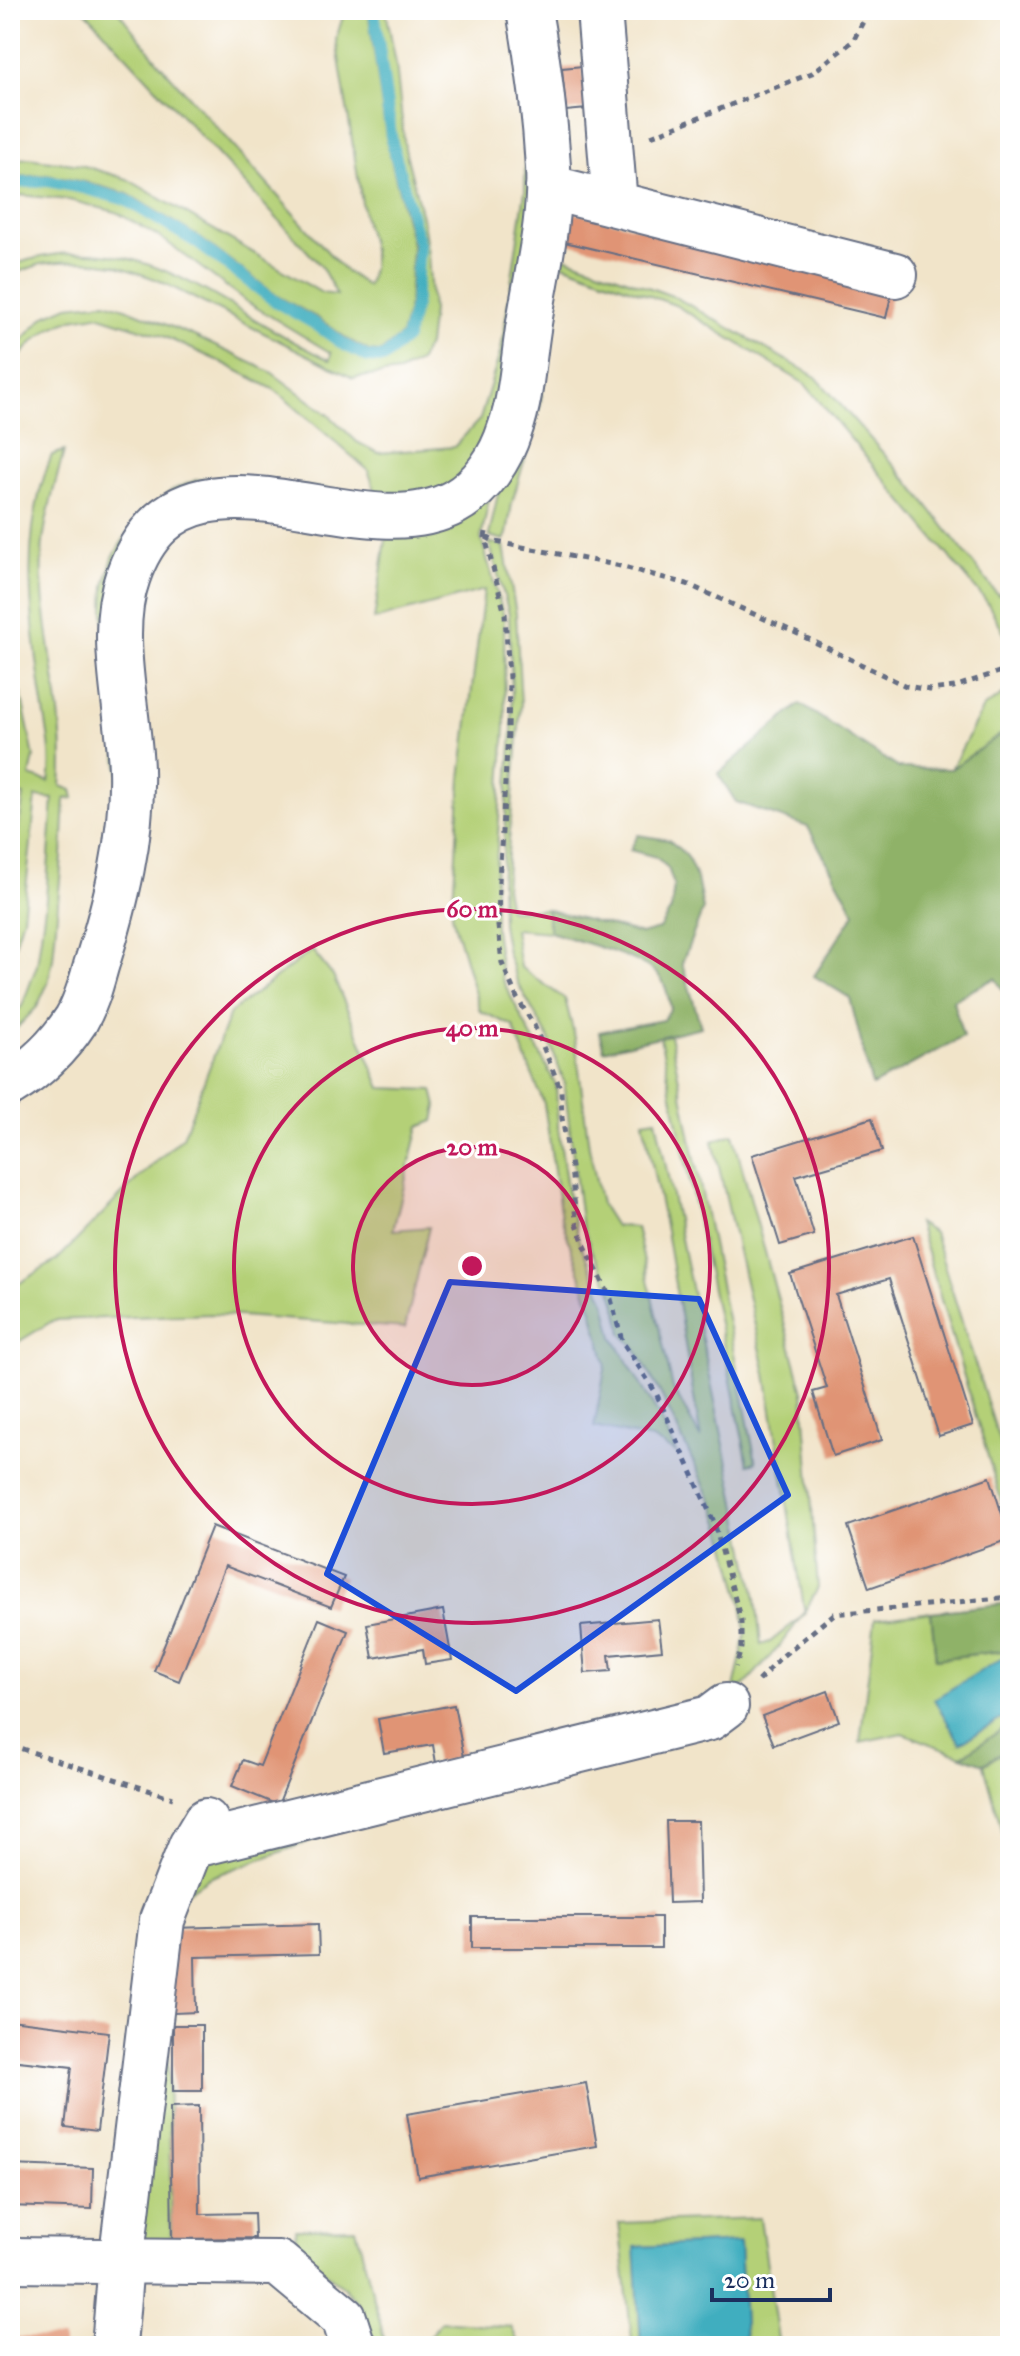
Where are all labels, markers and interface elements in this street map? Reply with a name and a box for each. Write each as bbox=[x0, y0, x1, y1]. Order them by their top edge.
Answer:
text: 60 m bbox=[446, 894, 499, 924]
text: 40 m bbox=[446, 1013, 499, 1043]
text: 20 m bbox=[446, 1132, 498, 1162]
centre of rings bbox=[458, 1252, 486, 1280]
scale bar bbox=[712, 2252, 830, 2302]
text: 20 m bbox=[724, 2265, 775, 2295]

